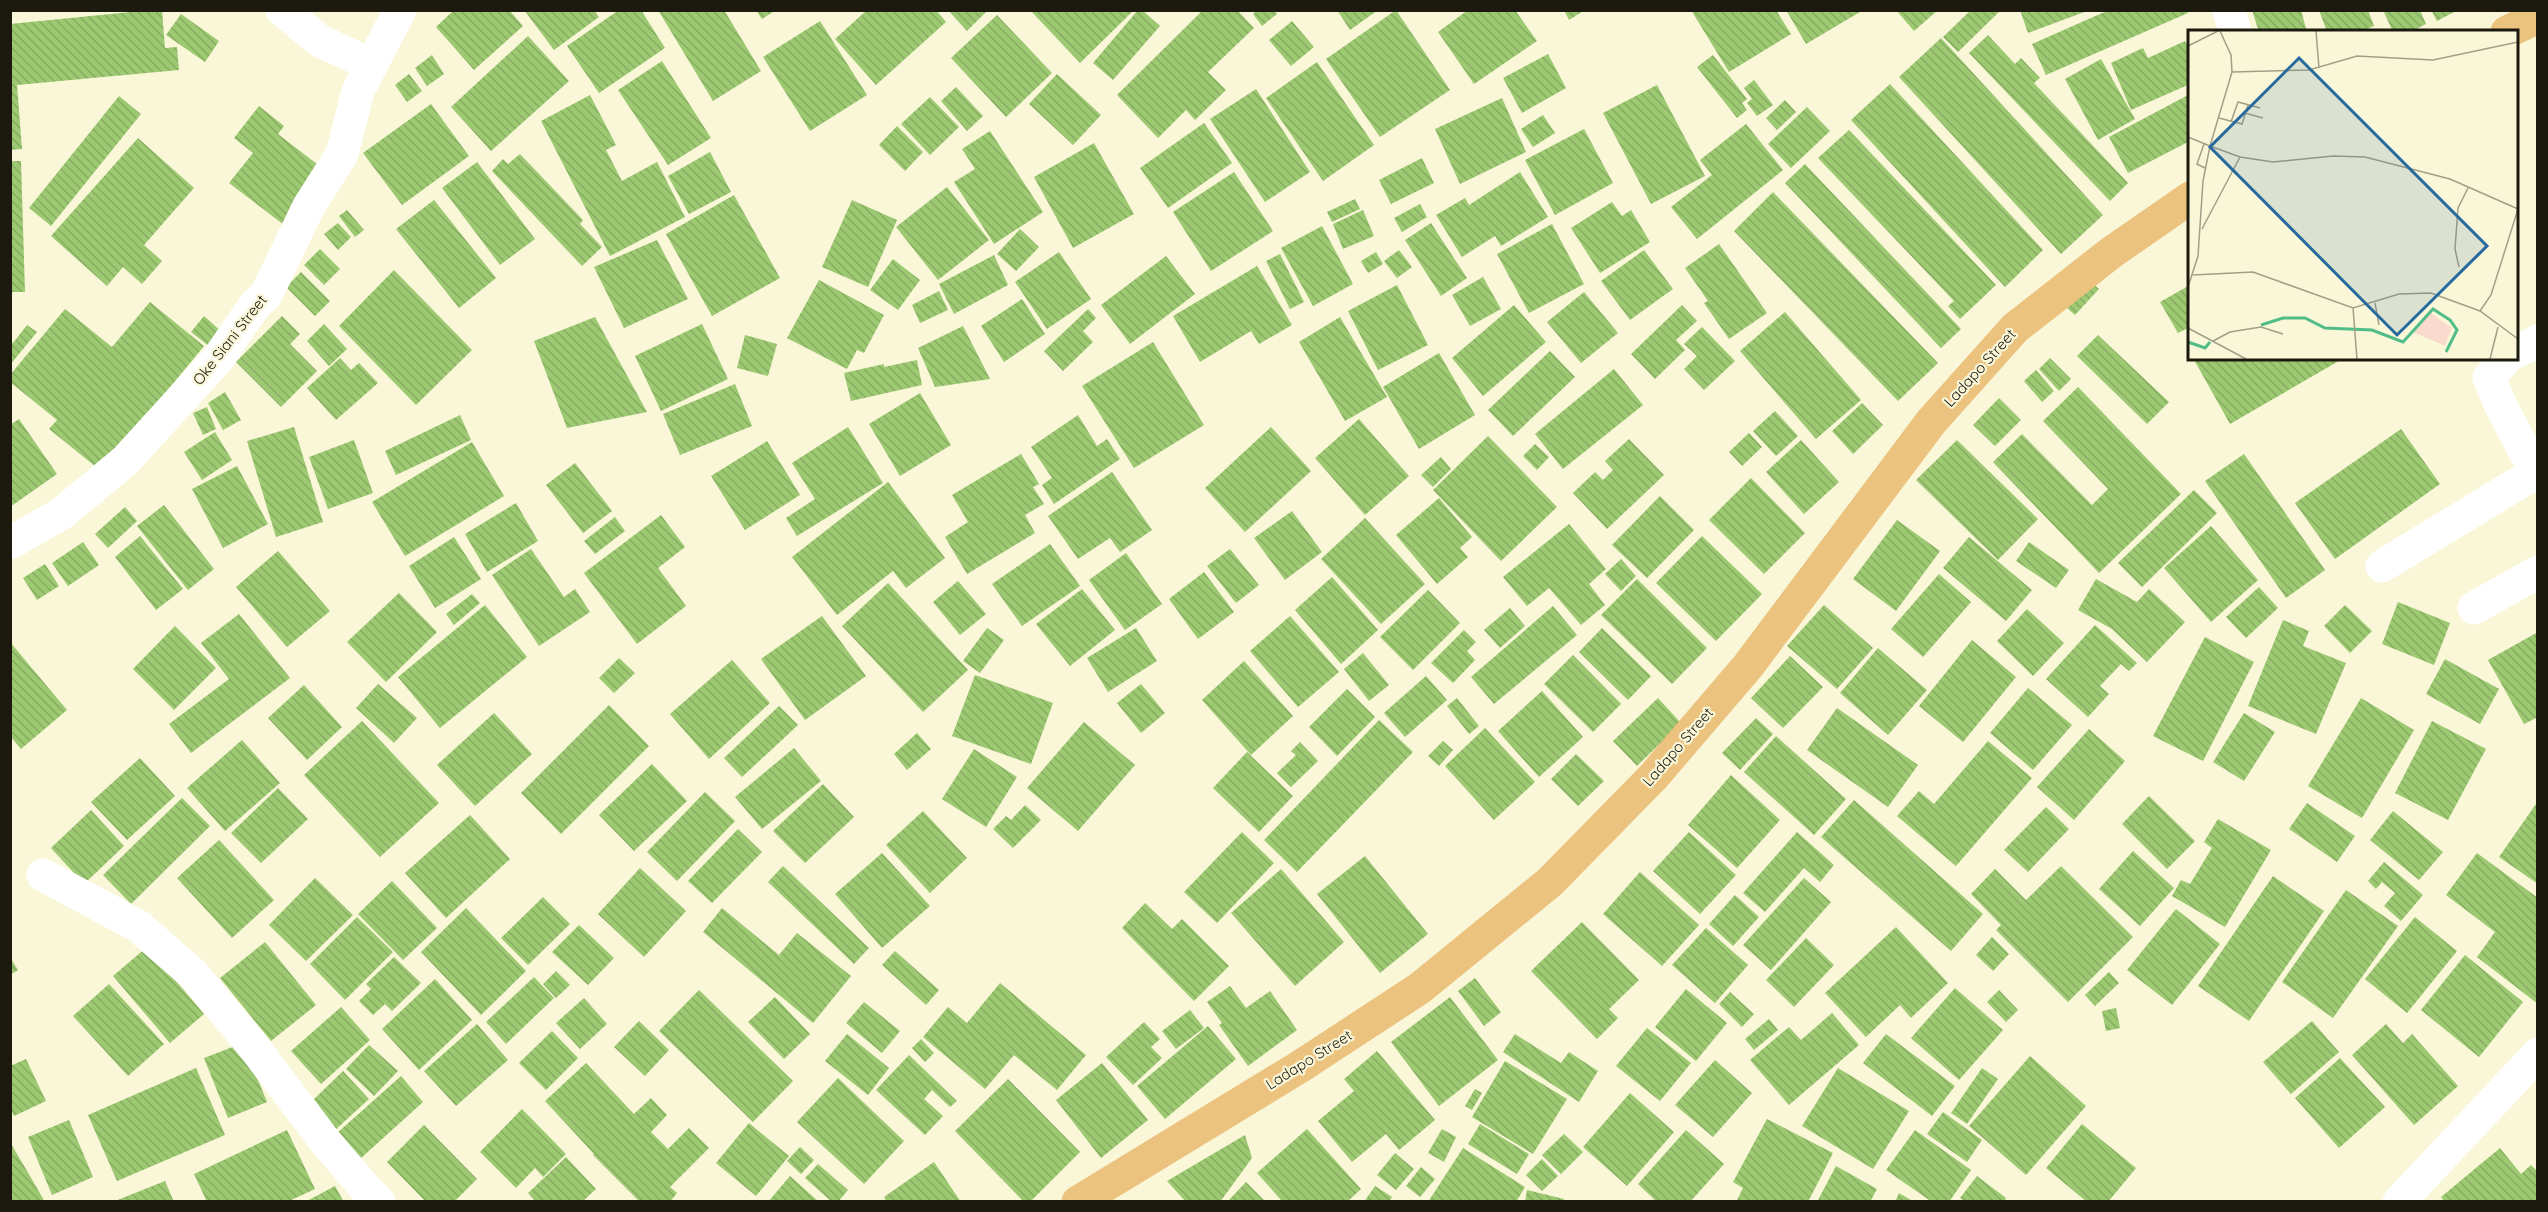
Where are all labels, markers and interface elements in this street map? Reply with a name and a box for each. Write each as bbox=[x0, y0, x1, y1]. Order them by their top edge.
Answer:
inset map bbox=[2188, 30, 2518, 360]
street label: Oke Siani Street bbox=[188, 291, 271, 389]
street label: Ladapo Street bbox=[1940, 325, 2020, 411]
street label: Ladapo Street bbox=[1638, 703, 1717, 790]
street label: Ladapo Street bbox=[1262, 1025, 1356, 1094]

